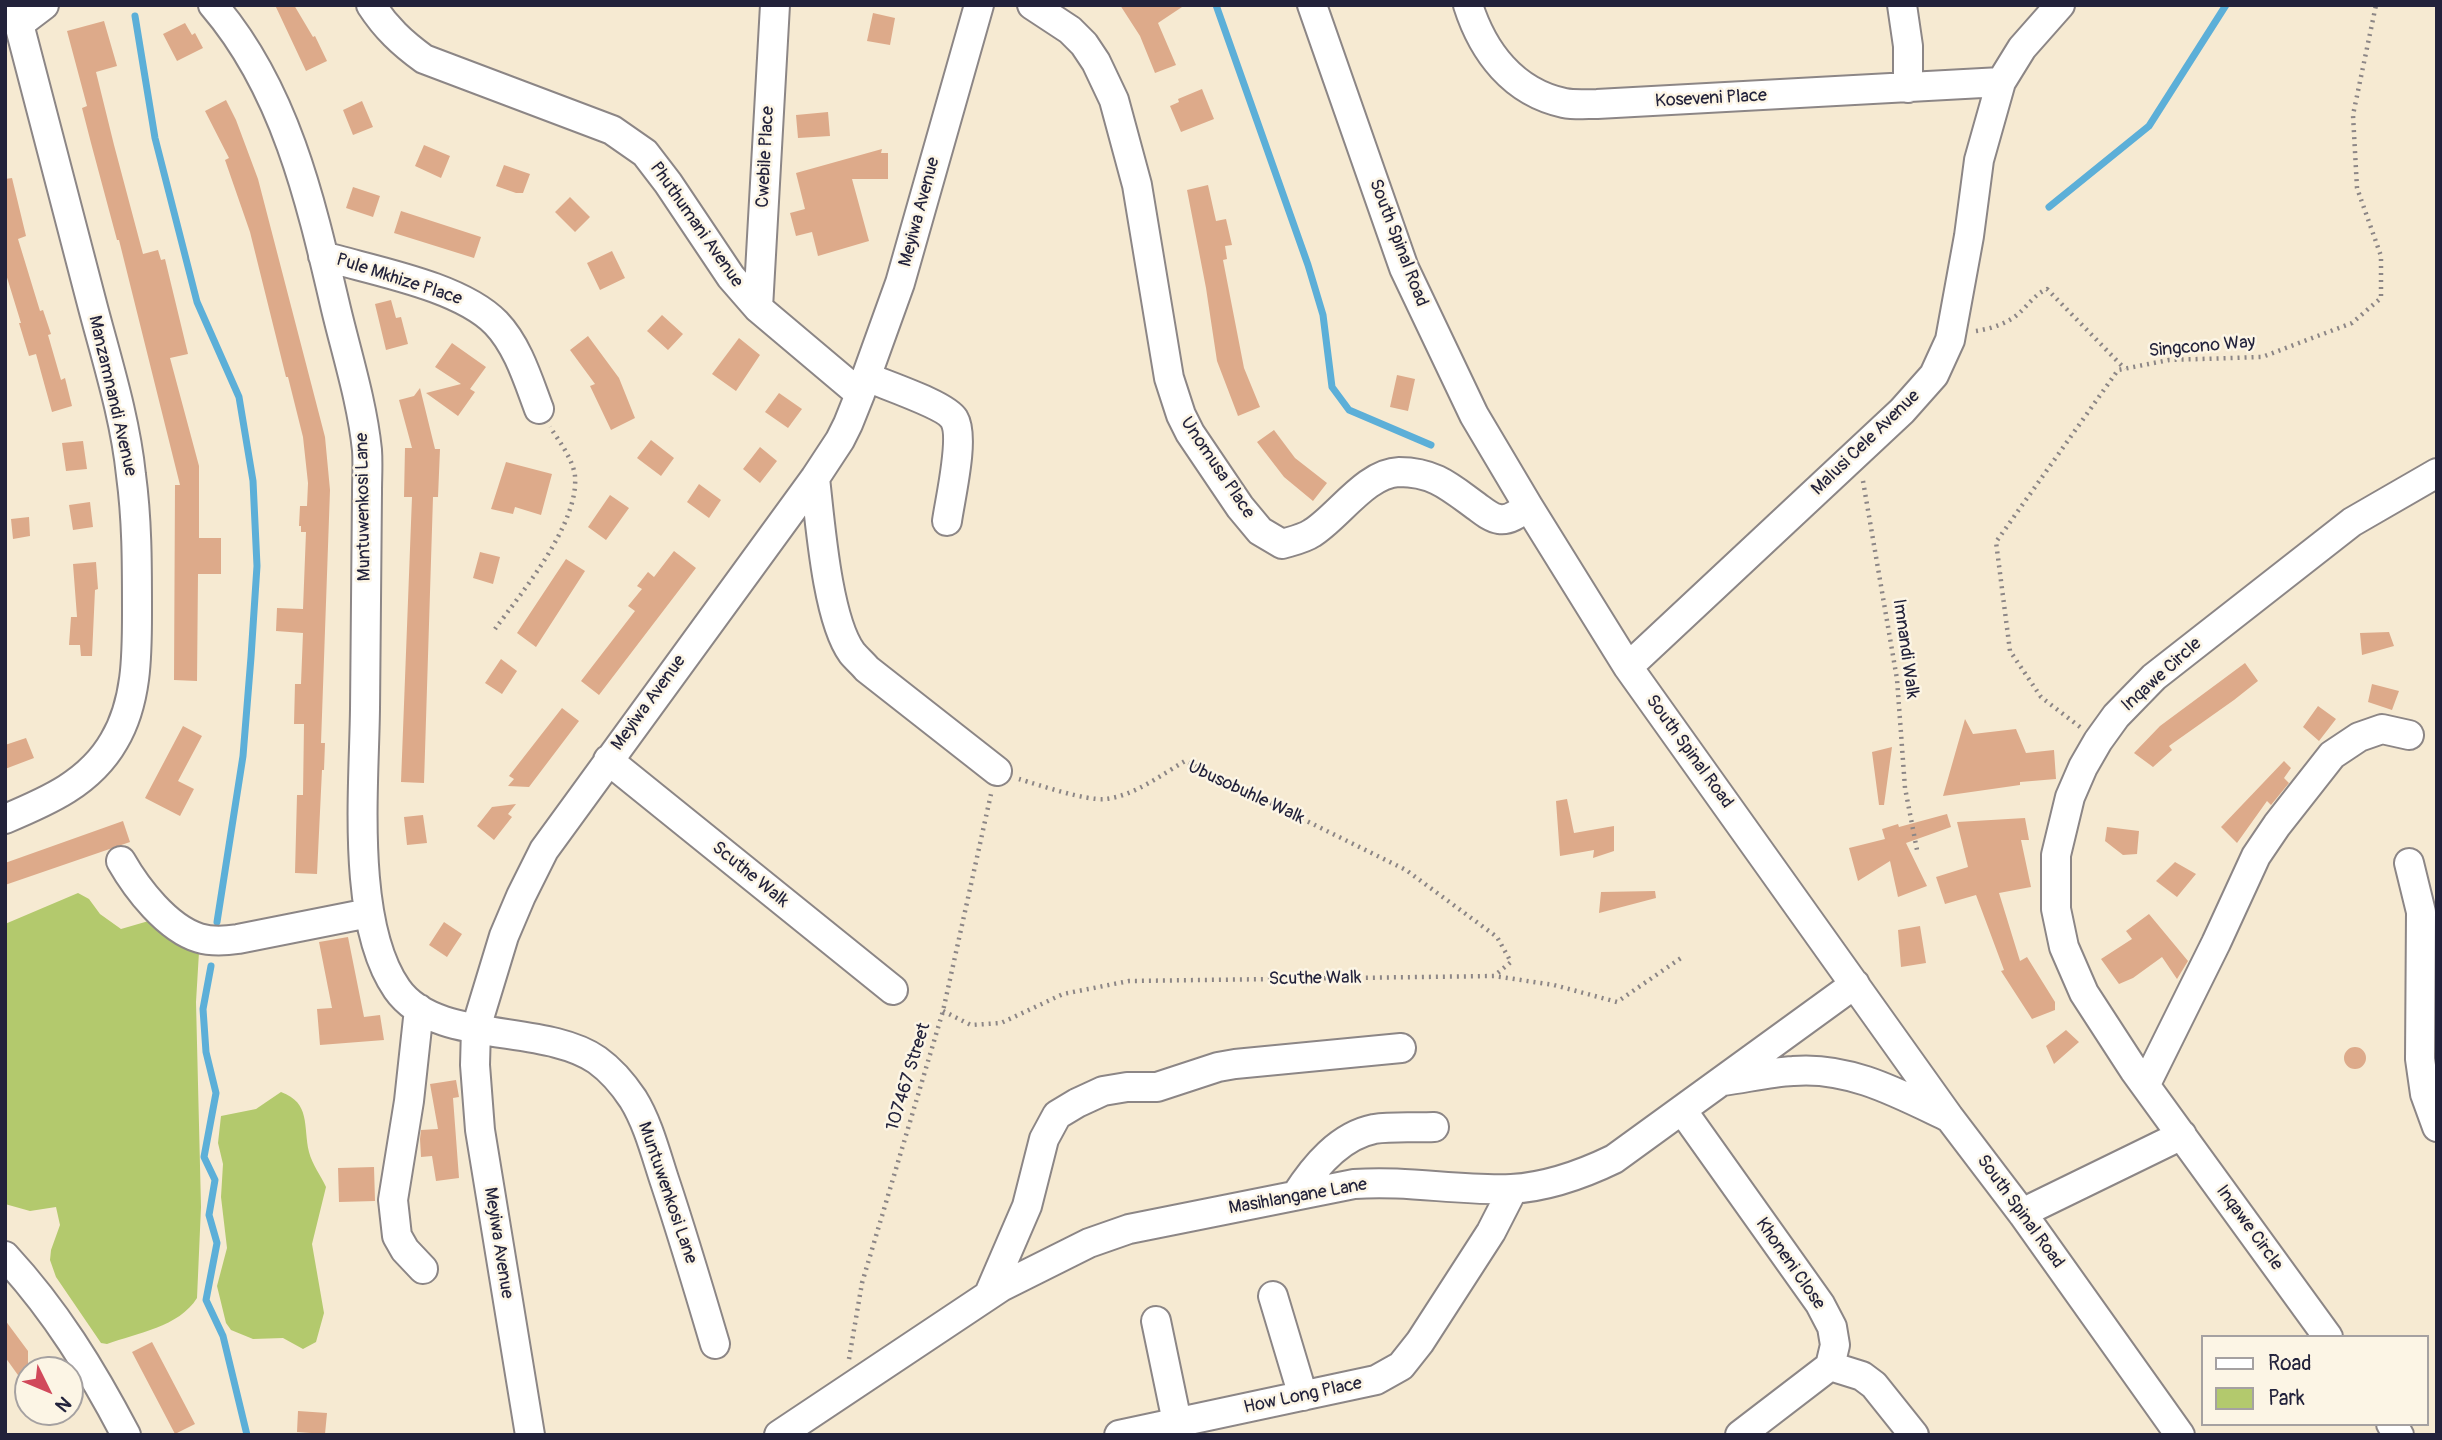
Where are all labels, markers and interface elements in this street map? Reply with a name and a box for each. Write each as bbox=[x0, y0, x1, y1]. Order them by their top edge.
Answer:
street label: Koseveni Place bbox=[1655, 85, 1767, 113]
street label: Cwebile Place bbox=[753, 106, 779, 208]
street label: Meyiwa Avenue bbox=[895, 155, 945, 269]
street label: Phuthumani Avenue bbox=[645, 158, 747, 292]
street label: South Spinal Road bbox=[1364, 176, 1432, 310]
street label: Pule Mkhize Place bbox=[333, 249, 465, 311]
street label: Manzamnandi Avenue bbox=[83, 314, 141, 478]
street label: Singcono Way bbox=[2148, 332, 2256, 362]
street label: Malusi Cele Avenue bbox=[1807, 386, 1925, 500]
street label: Unomusa Place bbox=[1175, 413, 1259, 523]
street label: Muntuwenkosi Lane bbox=[352, 433, 376, 581]
street label: Imnandi Walk bbox=[1887, 598, 1923, 700]
street label: Inqawe Circle bbox=[2118, 634, 2206, 716]
street label: Meyiwa Avenue bbox=[607, 651, 691, 755]
street label: South Spinal Road bbox=[1641, 691, 1737, 813]
street label: Ubusobuhle Walk bbox=[1184, 756, 1308, 830]
street label: Scuthe Walk bbox=[707, 837, 793, 913]
street label: Scuthe Walk bbox=[1268, 967, 1362, 991]
street label: 107467 Street bbox=[882, 1020, 936, 1134]
street label: Muntuwenkosi Lane bbox=[633, 1119, 701, 1267]
street label: South Spinal Road bbox=[1972, 1151, 2068, 1273]
street label: Masihlangane Lane bbox=[1227, 1174, 1369, 1220]
street label: Inqawe Circle bbox=[2211, 1181, 2287, 1275]
street label: Meyiwa Avenue bbox=[479, 1186, 517, 1300]
street label: Khoneni Close bbox=[1751, 1214, 1829, 1314]
legend bbox=[2200, 1335, 2428, 1426]
text: Road bbox=[2268, 1350, 2312, 1377]
north arrow bbox=[14, 1356, 84, 1426]
street label: How Long Place bbox=[1242, 1373, 1364, 1419]
text: Park bbox=[2268, 1385, 2305, 1412]
text: N bbox=[50, 1391, 76, 1417]

